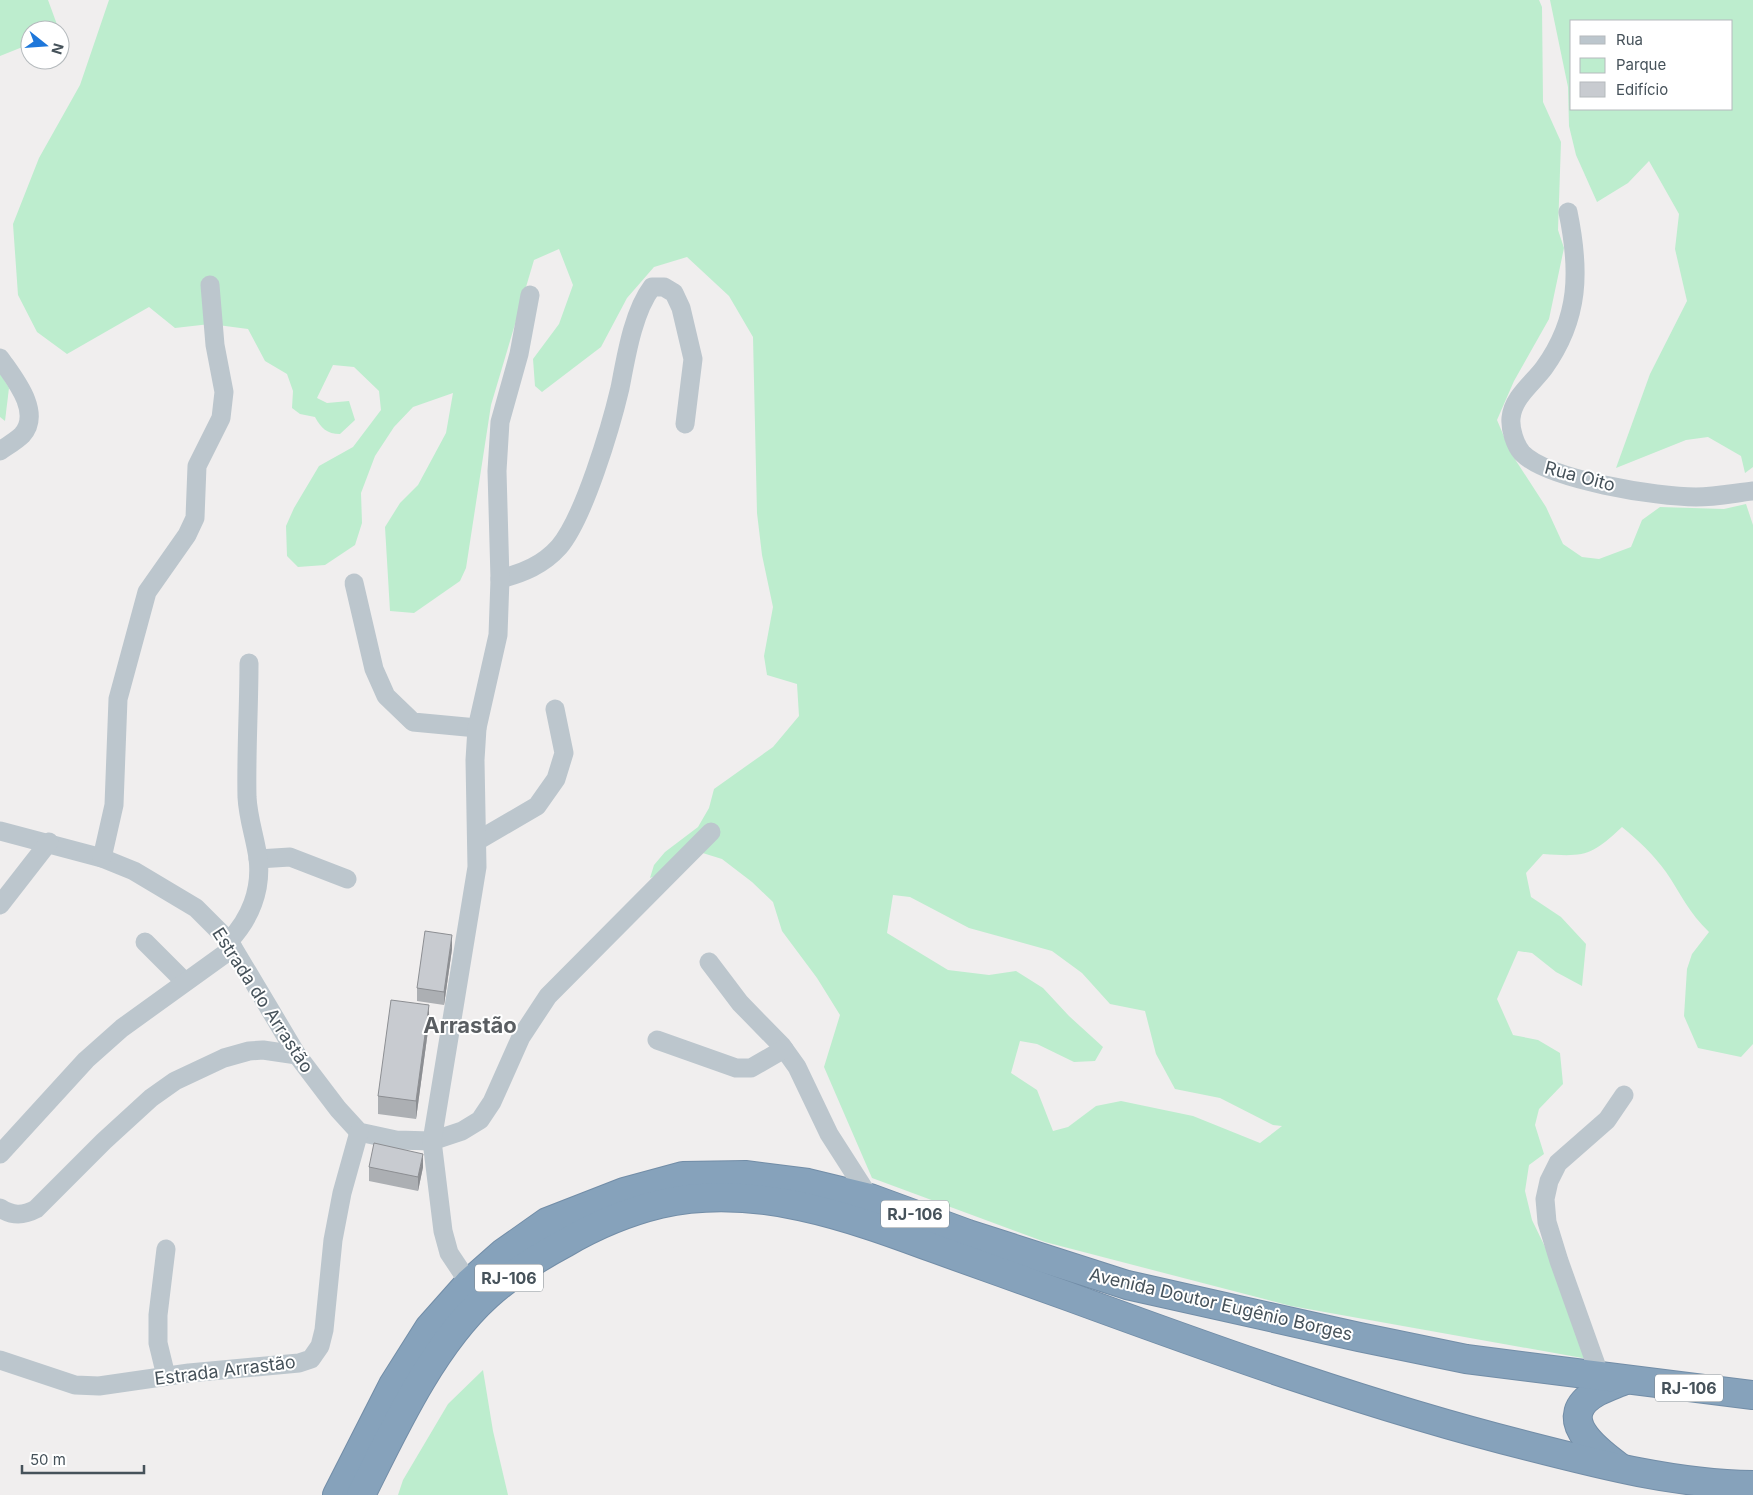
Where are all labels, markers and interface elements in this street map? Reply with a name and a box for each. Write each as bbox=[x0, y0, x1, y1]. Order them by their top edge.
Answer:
north arrow bbox=[20, 20, 70, 70]
legend bbox=[1570, 20, 1733, 110]
text: Rua bbox=[1616, 30, 1643, 49]
text: N bbox=[48, 41, 68, 57]
text: Parque bbox=[1616, 55, 1666, 74]
text: Edifício bbox=[1616, 80, 1668, 99]
street label: Rua Oito bbox=[1542, 457, 1618, 495]
street label: Estrada do Arrastão bbox=[208, 923, 318, 1077]
district label: Arrastão bbox=[423, 1012, 517, 1038]
road number: RJ-106 bbox=[881, 1200, 949, 1228]
street label: Avenida Doutor Eugênio Borges bbox=[1087, 1263, 1355, 1345]
road number: RJ-106 bbox=[475, 1264, 543, 1292]
street label: Estrada Arrastão bbox=[153, 1351, 297, 1389]
road number: RJ-106 bbox=[1655, 1375, 1723, 1402]
scale bar bbox=[22, 1442, 145, 1474]
text: 50 m bbox=[30, 1450, 66, 1469]

